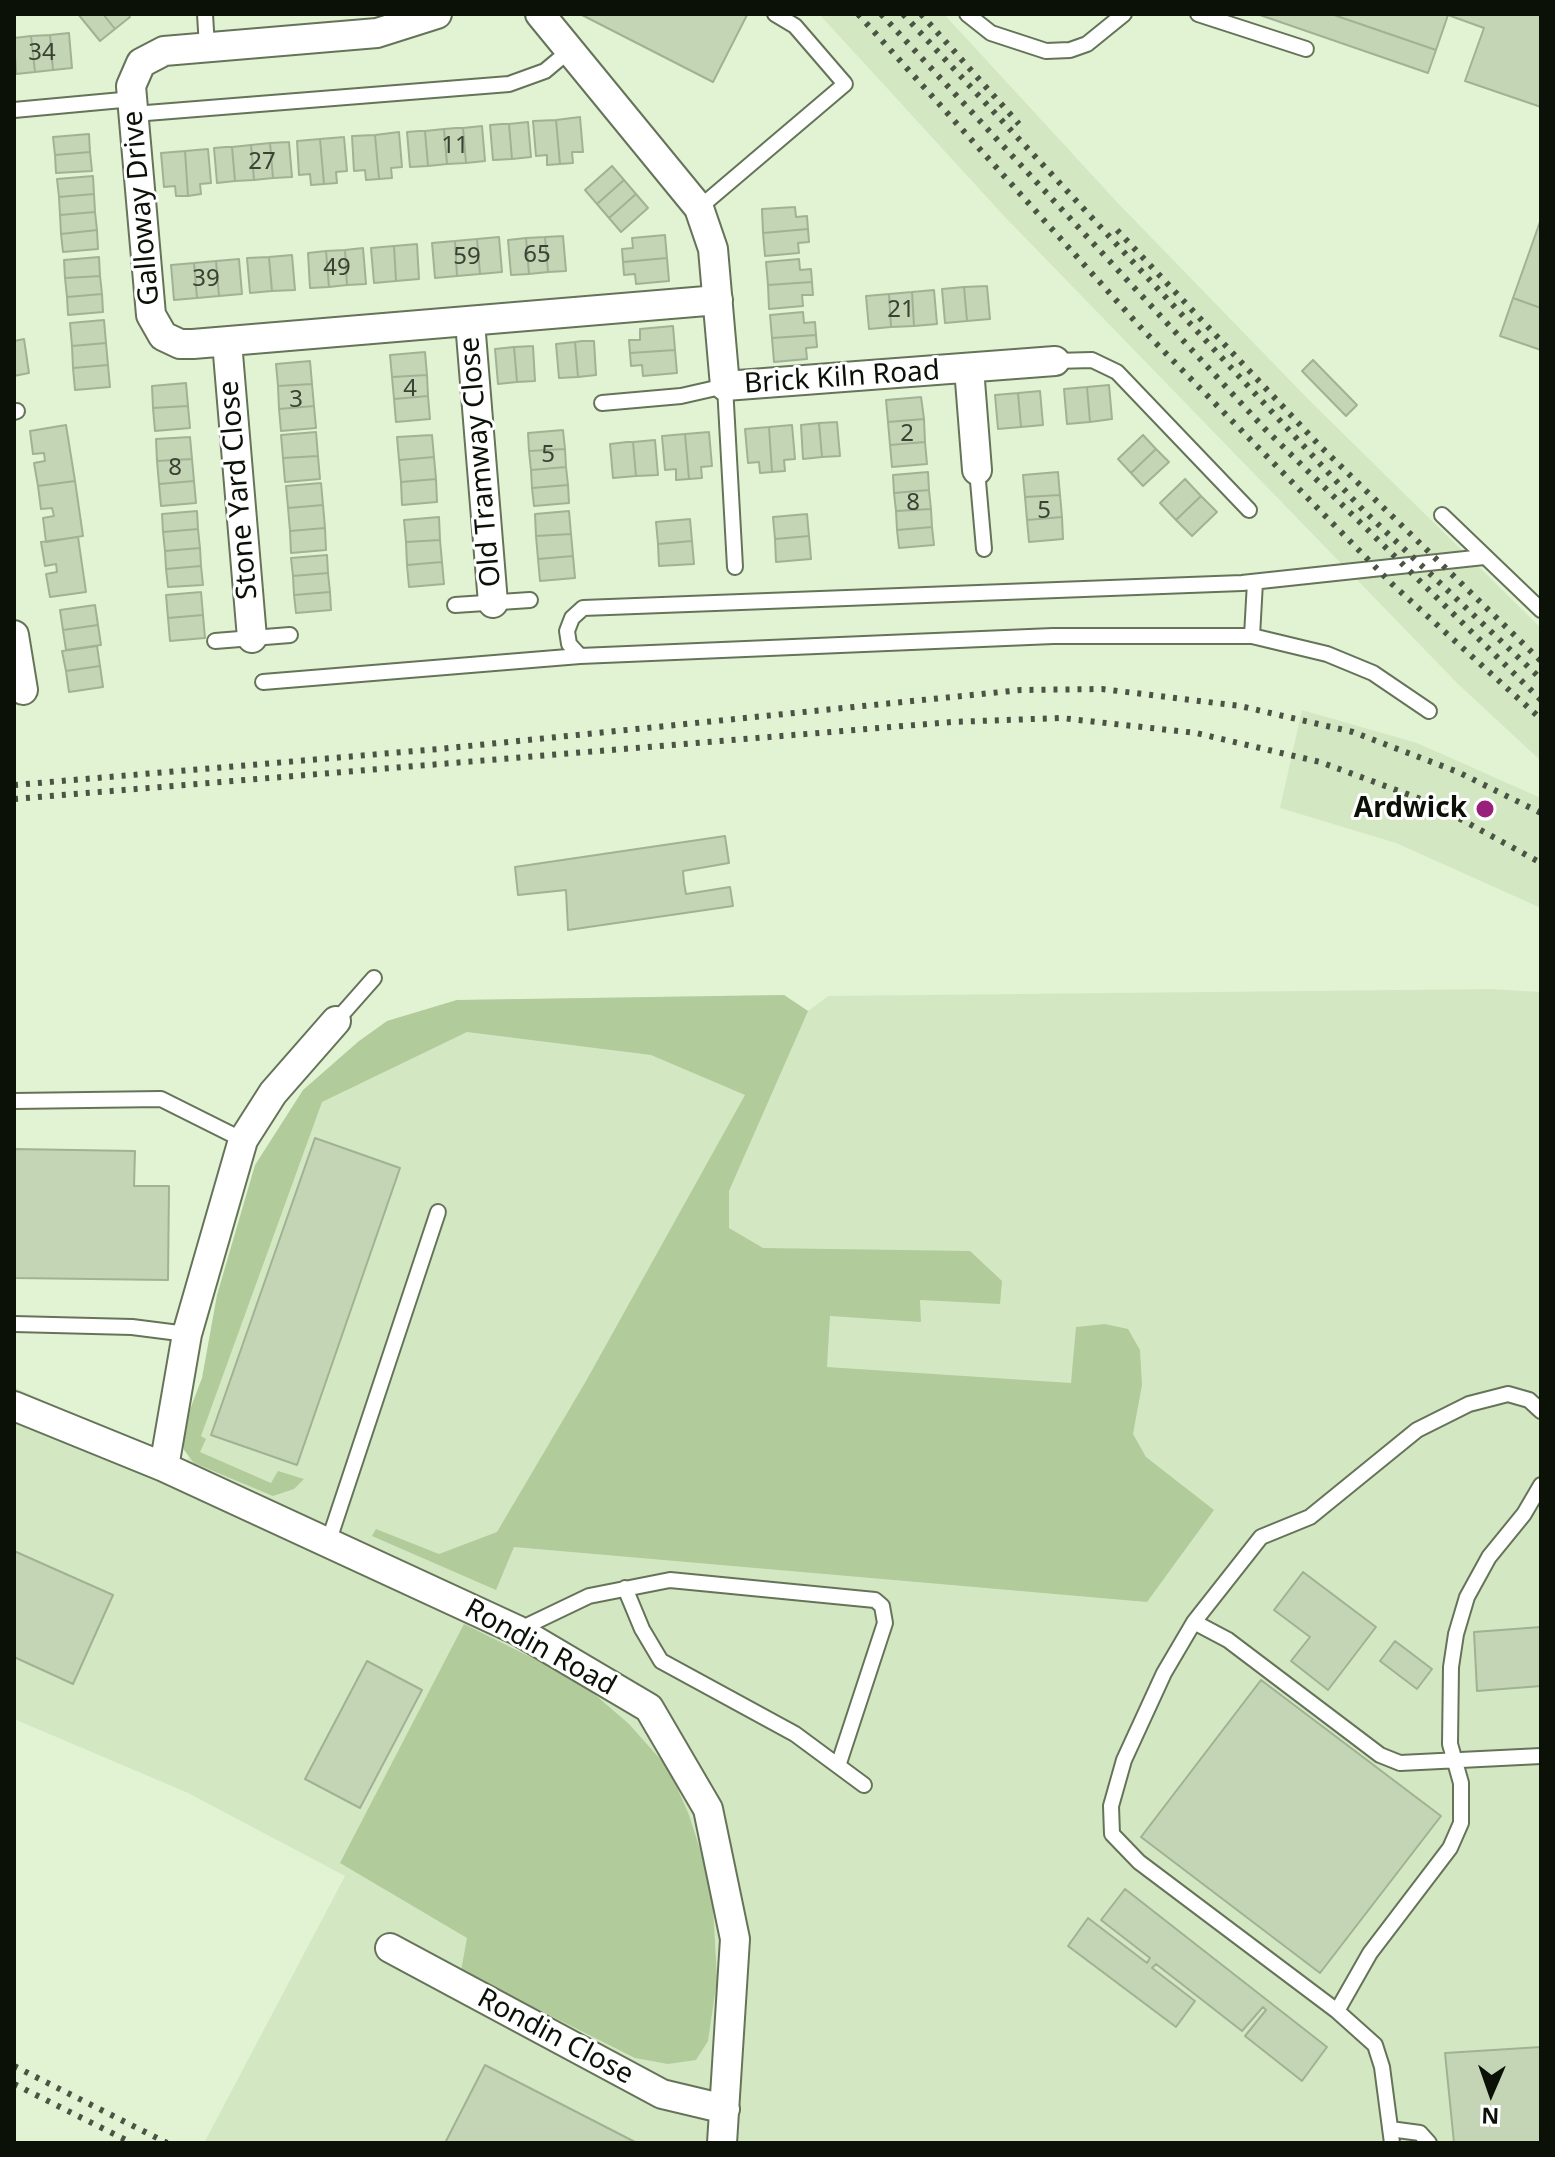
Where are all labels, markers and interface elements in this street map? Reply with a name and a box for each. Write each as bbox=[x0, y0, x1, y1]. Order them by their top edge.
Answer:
house number: 34 bbox=[28, 39, 56, 67]
street label: Galloway Drive bbox=[117, 109, 167, 307]
house number: 11 bbox=[441, 132, 469, 160]
house number: 27 bbox=[248, 148, 276, 176]
house number: 65 bbox=[523, 241, 551, 269]
house number: 59 bbox=[453, 243, 481, 271]
house number: 49 bbox=[323, 254, 351, 282]
house number: 39 bbox=[192, 265, 220, 293]
house number: 21 bbox=[887, 296, 915, 324]
street label: Old Tramway Close bbox=[453, 336, 509, 588]
street label: Brick Kiln Road bbox=[743, 354, 941, 402]
house number: 4 bbox=[403, 375, 417, 403]
street label: Stone Yard Close bbox=[213, 379, 265, 601]
house number: 3 bbox=[289, 386, 303, 414]
house number: 2 bbox=[900, 420, 914, 448]
house number: 5 bbox=[541, 441, 555, 469]
house number: 8 bbox=[168, 454, 182, 482]
house number: 8 bbox=[906, 489, 920, 517]
house number: 5 bbox=[1037, 497, 1051, 525]
place label: Ardwick bbox=[1354, 792, 1467, 826]
marker: Ardwick bbox=[1474, 798, 1496, 820]
street label: Rondin Road bbox=[458, 1593, 622, 1703]
street label: Rondin Close bbox=[471, 1982, 639, 2092]
north arrow bbox=[1451, 2053, 1531, 2133]
text: N bbox=[1481, 2102, 1500, 2132]

